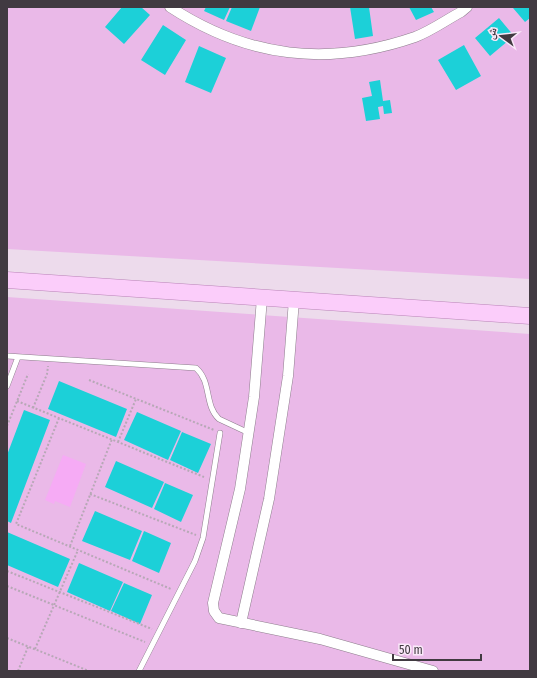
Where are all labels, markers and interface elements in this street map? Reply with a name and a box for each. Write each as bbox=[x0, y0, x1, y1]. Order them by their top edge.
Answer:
north arrow bbox=[481, 16, 521, 56]
text: ش bbox=[484, 26, 501, 41]
scale bar bbox=[393, 636, 481, 662]
text: 50 m bbox=[399, 643, 423, 657]

